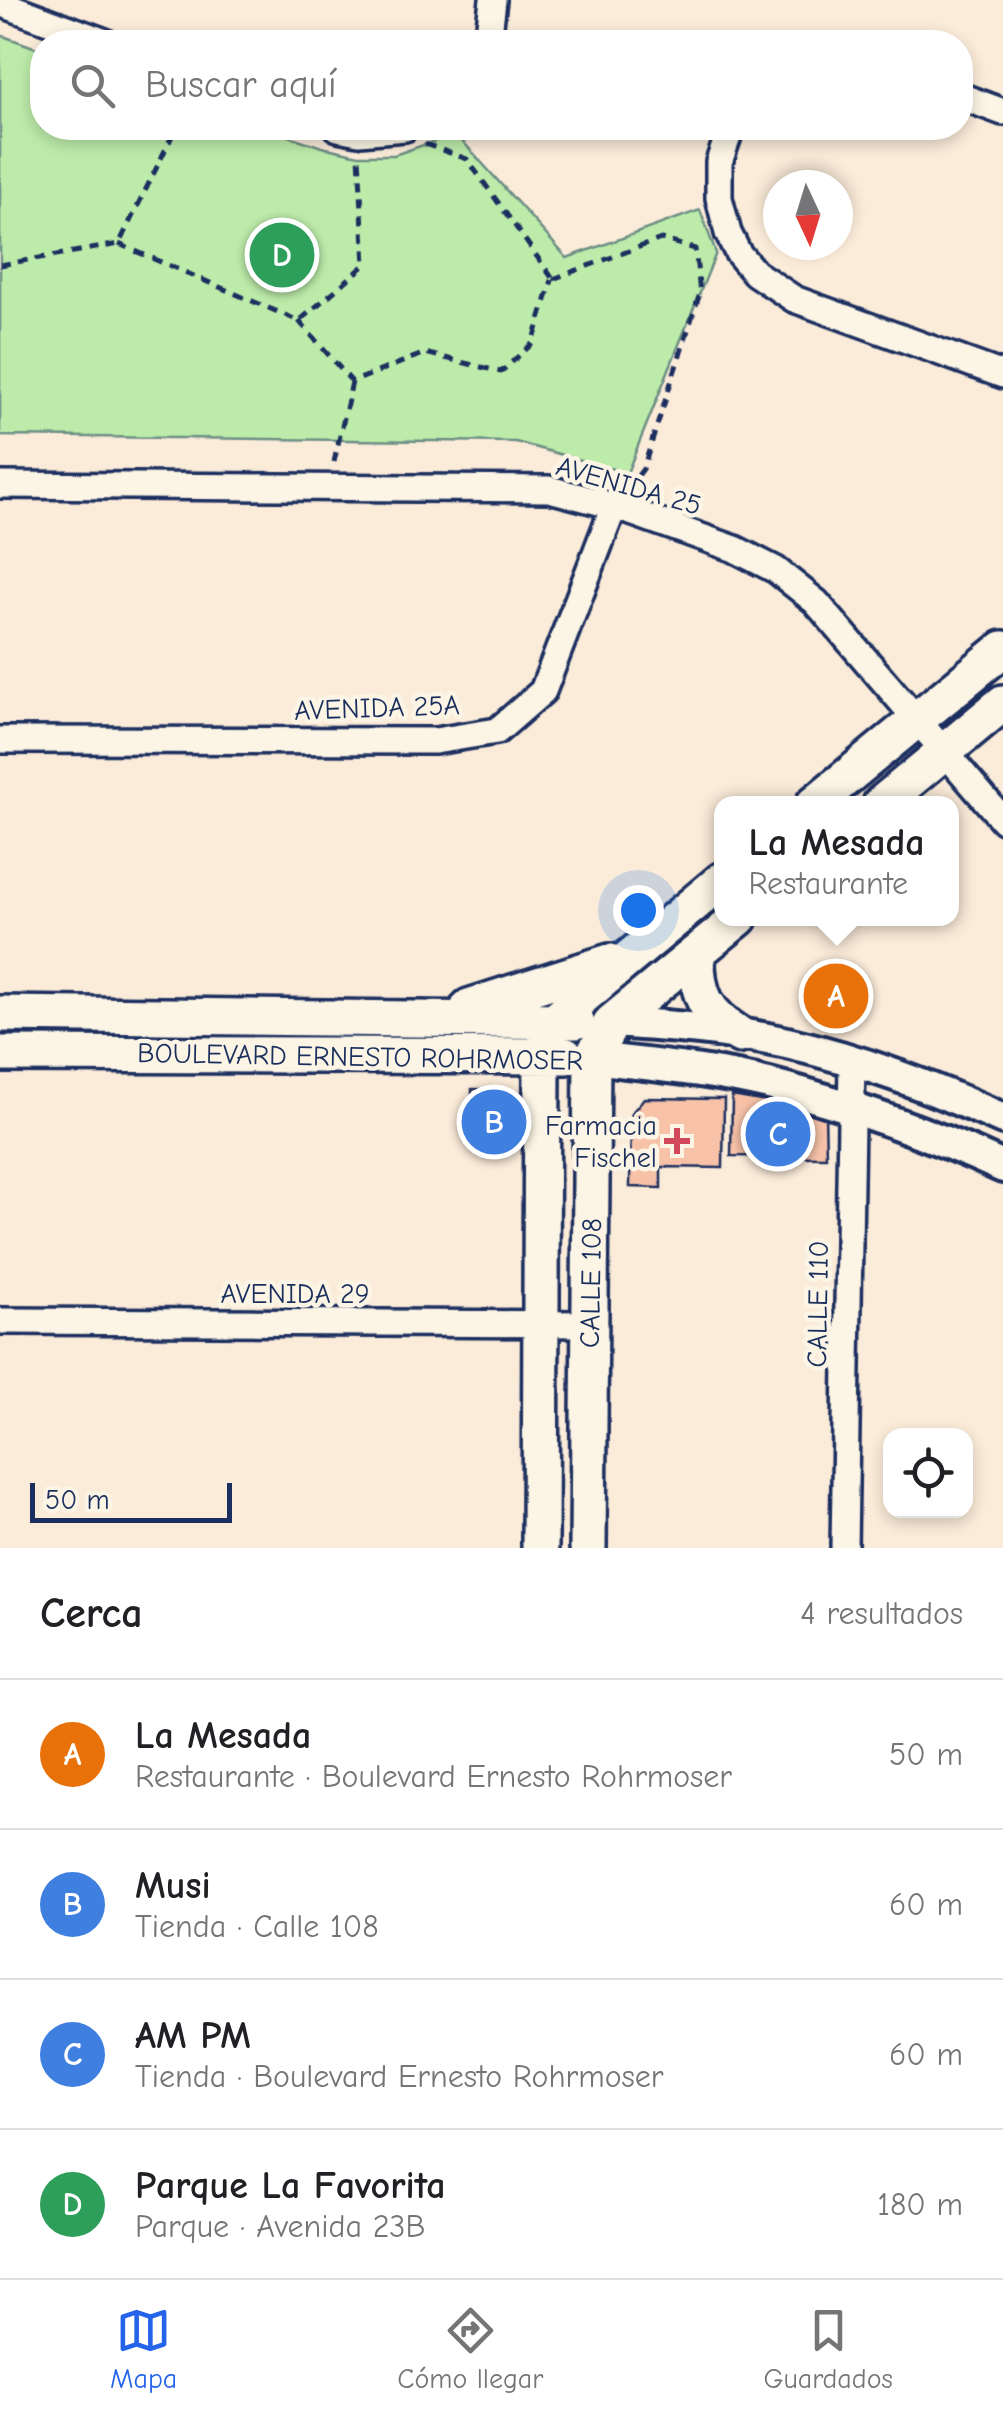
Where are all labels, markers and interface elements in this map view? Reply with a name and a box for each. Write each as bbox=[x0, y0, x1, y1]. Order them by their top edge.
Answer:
search box bbox=[30, 30, 973, 140]
icon: search bbox=[65, 58, 120, 113]
text: Buscar aquí bbox=[145, 63, 337, 107]
north arrow bbox=[763, 170, 853, 260]
pin: D bbox=[250, 218, 314, 292]
street label: AVENIDA 25 bbox=[553, 450, 705, 522]
street label: AVENIDA 25A bbox=[294, 689, 460, 727]
popup bbox=[714, 796, 959, 926]
text: La Mesada bbox=[748, 821, 925, 865]
text: Restaurante bbox=[748, 865, 908, 902]
your location bbox=[613, 885, 664, 936]
pin: A bbox=[804, 958, 868, 1034]
street label: BOULEVARD ERNESTO ROHRMOSER bbox=[137, 1037, 583, 1077]
pin: B bbox=[462, 1084, 526, 1160]
pin: C bbox=[746, 1096, 810, 1172]
place label: Farmacia Fischel bbox=[545, 1110, 657, 1174]
marker: Farmacia Fischel bbox=[666, 1130, 688, 1152]
street label: CALLE 108 bbox=[574, 1218, 608, 1348]
street label: CALLE 110 bbox=[801, 1240, 835, 1368]
street label: AVENIDA 29 bbox=[220, 1278, 370, 1310]
map controls bbox=[883, 1428, 973, 1518]
button: locate bbox=[883, 1428, 973, 1518]
scale bar bbox=[30, 1478, 232, 1522]
text: 50 m bbox=[45, 1484, 110, 1516]
text: Cerca bbox=[40, 1589, 143, 1638]
text: 4 resultados bbox=[800, 1595, 963, 1632]
text: La Mesada bbox=[135, 1714, 311, 1758]
text: A bbox=[64, 1736, 81, 1773]
text: 50 m bbox=[889, 1736, 963, 1773]
text: Restaurante · Boulevard Ernesto Rohrmoser bbox=[135, 1758, 732, 1795]
text: Musi bbox=[135, 1864, 211, 1908]
text: B bbox=[63, 1886, 82, 1923]
text: 60 m bbox=[889, 1886, 963, 1923]
text: Tienda · Calle 108 bbox=[135, 1908, 379, 1945]
text: AM PM bbox=[135, 2014, 251, 2058]
text: C bbox=[63, 2036, 82, 2073]
text: 60 m bbox=[889, 2036, 963, 2073]
text: Tienda · Boulevard Ernesto Rohrmoser bbox=[135, 2058, 663, 2095]
text: Parque La Favorita bbox=[135, 2164, 446, 2208]
text: D bbox=[63, 2186, 82, 2223]
text: 180 m bbox=[877, 2186, 963, 2223]
text: Parque · Avenida 23B bbox=[135, 2208, 425, 2245]
tab: Mapa bbox=[110, 2303, 177, 2395]
tab: Cómo llegar bbox=[397, 2303, 543, 2395]
tab: Guardados bbox=[763, 2303, 893, 2395]

